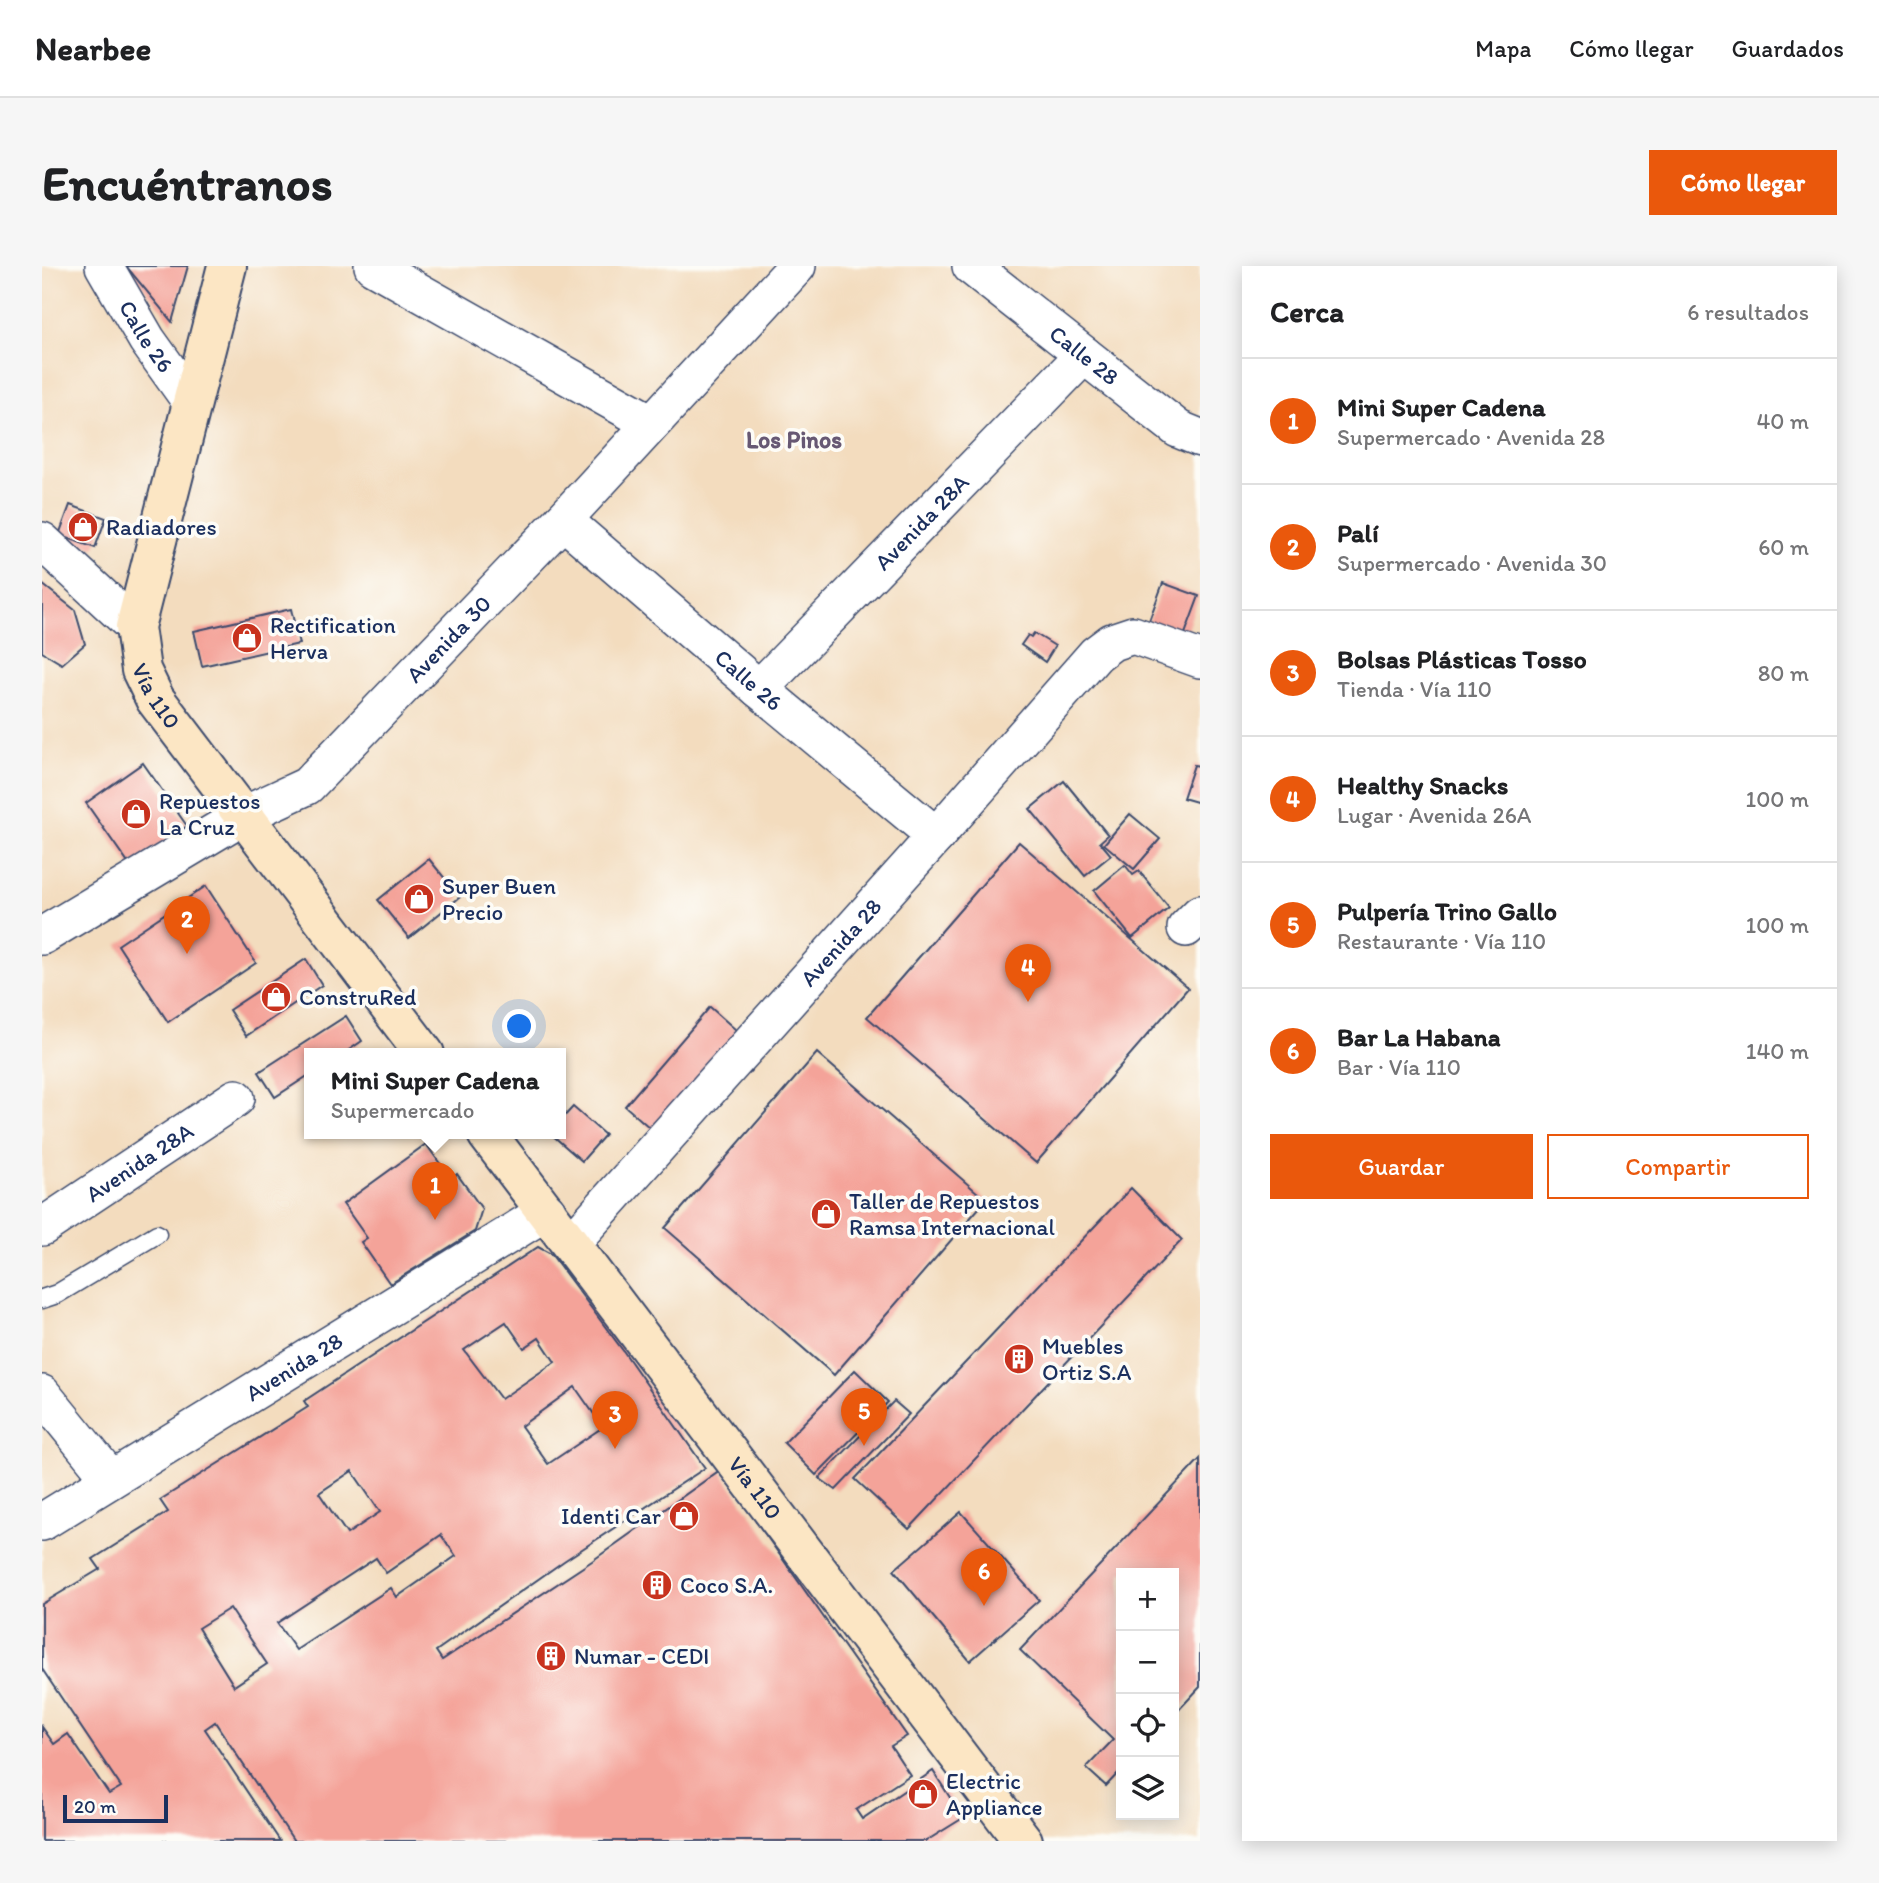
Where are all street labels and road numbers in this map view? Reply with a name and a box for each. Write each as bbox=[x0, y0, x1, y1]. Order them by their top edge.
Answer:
street label: Calle 26 bbox=[113, 295, 180, 378]
street label: Calle 28 bbox=[1044, 319, 1124, 391]
street label: Avenida 28A bbox=[868, 468, 975, 576]
street label: Avenida 30 bbox=[400, 589, 497, 688]
street label: Calle 26 bbox=[709, 643, 788, 717]
street label: Vía 110 bbox=[126, 658, 187, 734]
street label: Avenida 28 bbox=[794, 892, 887, 992]
street label: Avenida 28A bbox=[80, 1116, 199, 1208]
street label: Avenida 28 bbox=[240, 1326, 348, 1407]
street label: Vía 110 bbox=[722, 1451, 788, 1525]

